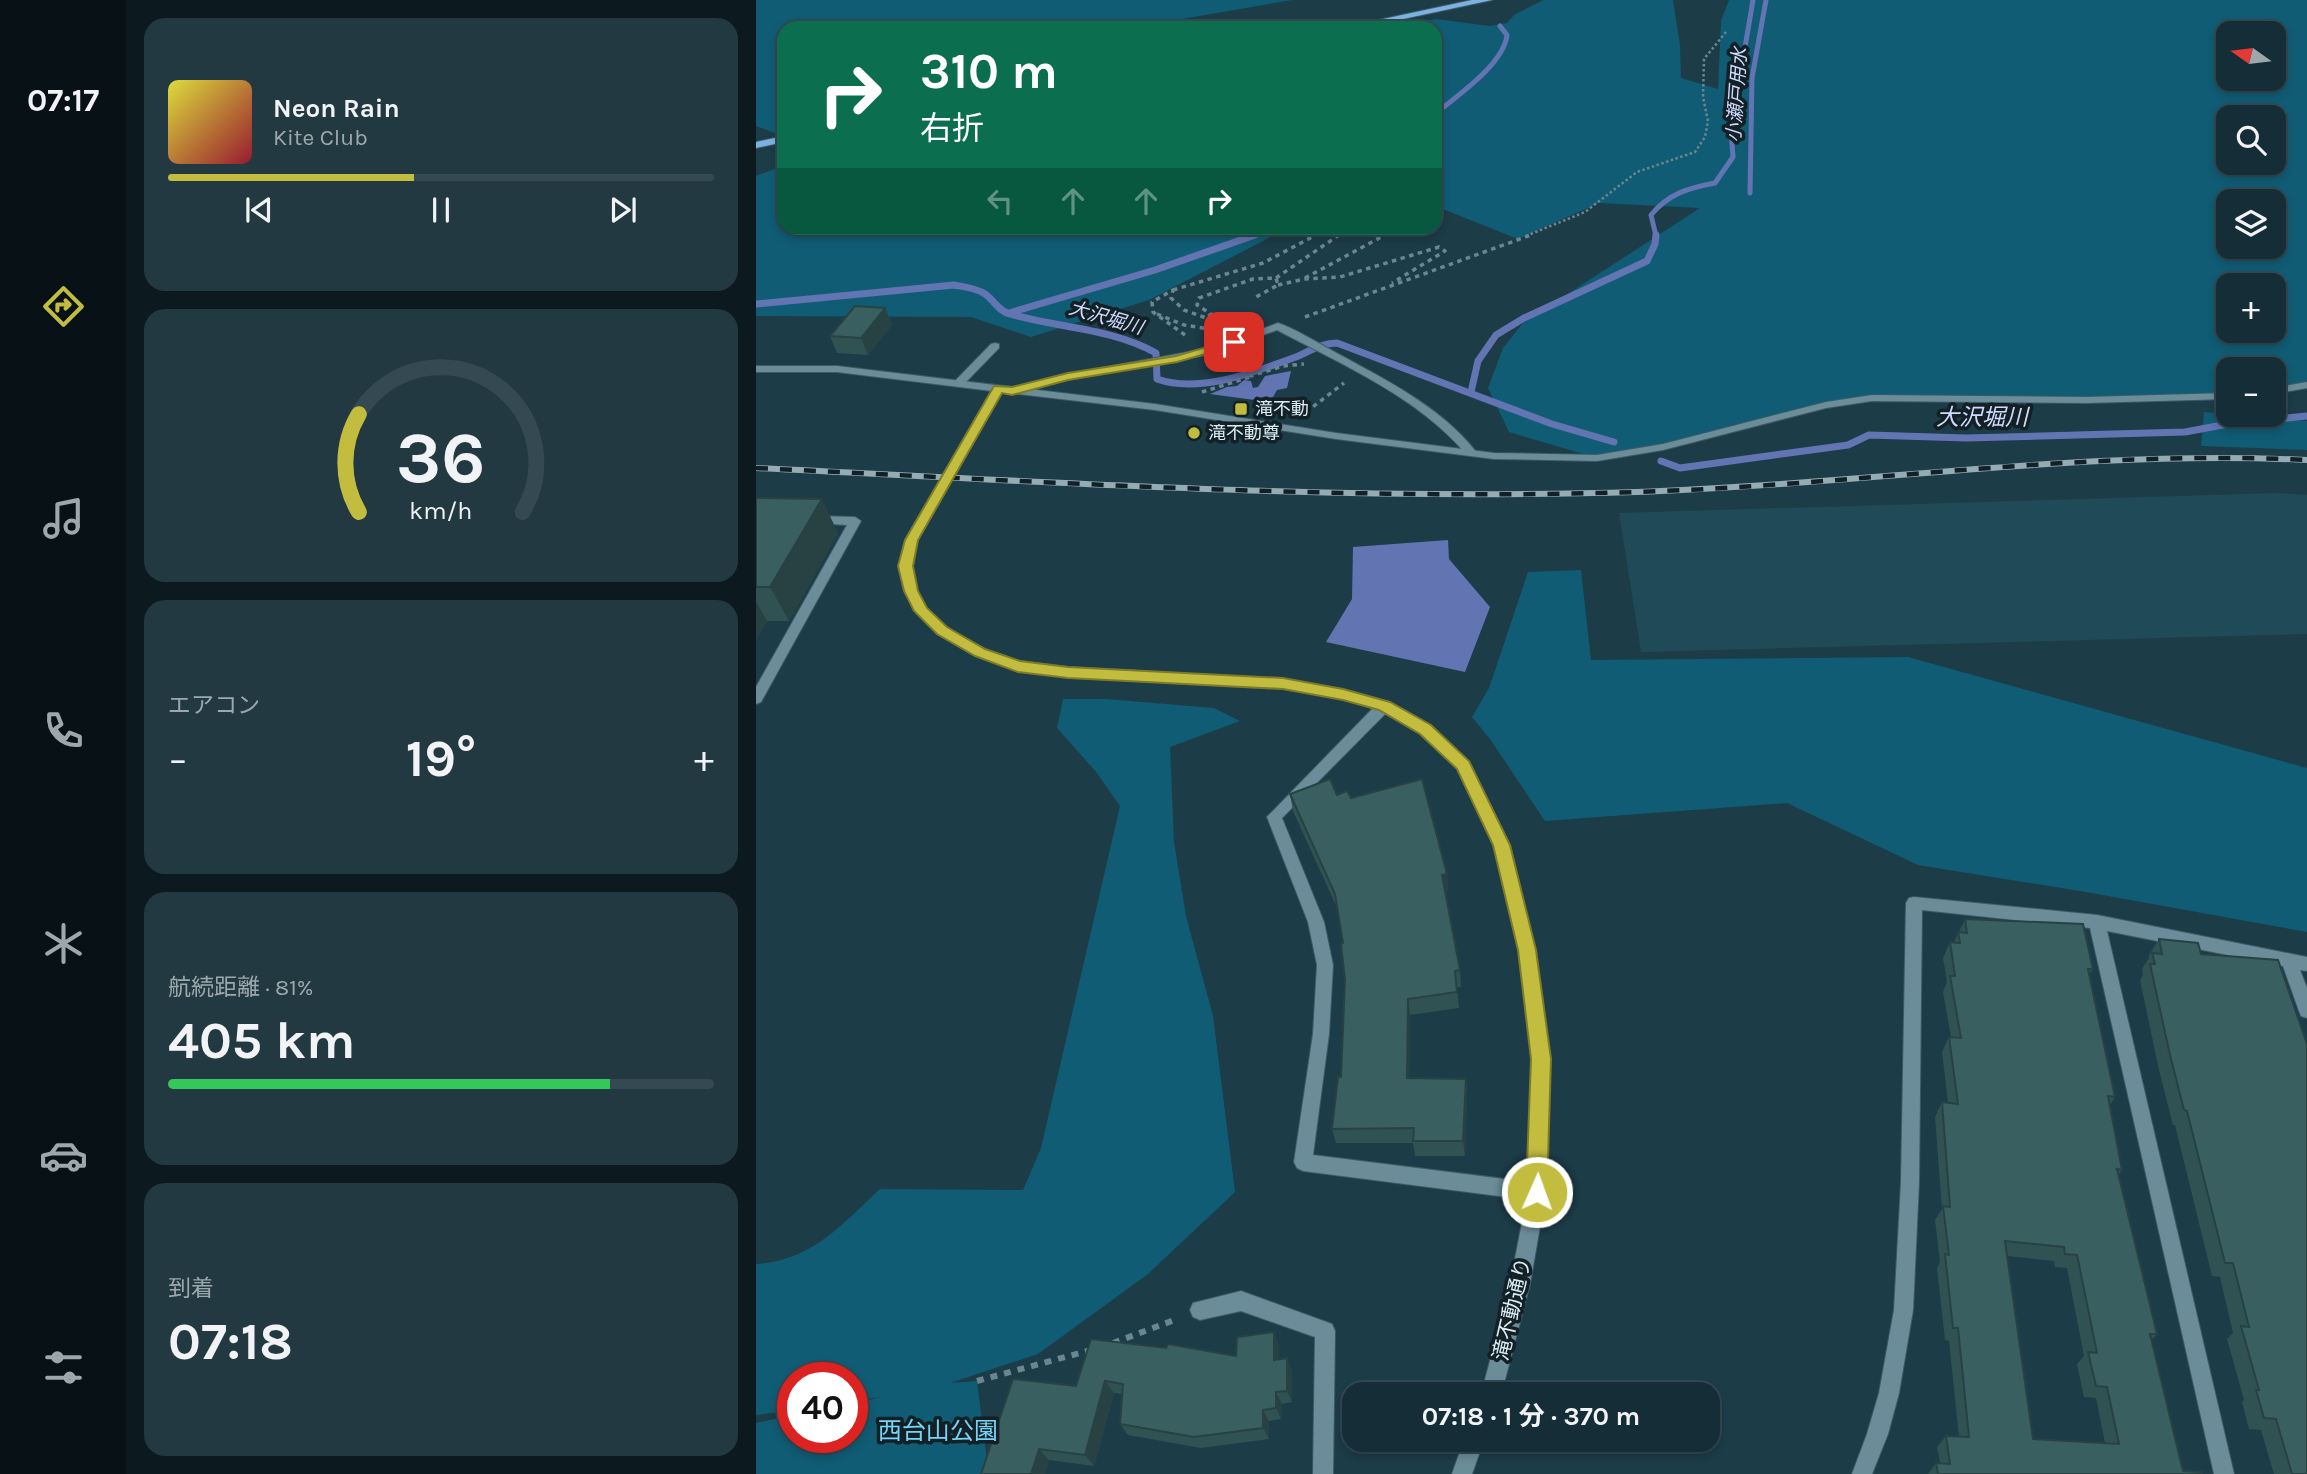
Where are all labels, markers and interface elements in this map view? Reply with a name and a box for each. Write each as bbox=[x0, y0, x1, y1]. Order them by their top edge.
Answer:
north arrow bbox=[2216, 21, 2286, 91]
map controls bbox=[2216, 21, 2286, 427]
text: 310 m bbox=[920, 43, 1058, 100]
water label: 小瀬戸用水 bbox=[1723, 45, 1751, 143]
icon: right bbox=[805, 49, 896, 140]
text: 07:17 bbox=[27, 82, 99, 119]
text: Neon Rain bbox=[273, 93, 400, 124]
button: search bbox=[2216, 105, 2286, 175]
text: 右折 bbox=[920, 110, 984, 147]
text: Kite Club bbox=[273, 124, 368, 151]
icon: left bbox=[981, 182, 1019, 220]
icon: ahead bbox=[1054, 182, 1092, 220]
icon: ahead bbox=[1127, 182, 1165, 220]
icon: right bbox=[1200, 182, 1238, 220]
button: layers bbox=[2216, 189, 2286, 259]
icon: previous bbox=[240, 191, 278, 229]
icon: pause bbox=[422, 191, 460, 229]
icon: next bbox=[604, 191, 642, 229]
button: + bbox=[2216, 273, 2286, 343]
icon: directions bbox=[39, 282, 88, 331]
water label: 大沢堀川 bbox=[1066, 297, 1147, 340]
pin bbox=[1204, 312, 1264, 372]
icon: arrive bbox=[1215, 323, 1253, 361]
button: − bbox=[2216, 357, 2286, 427]
place label: 滝不動 bbox=[1255, 398, 1309, 420]
marker: 滝不動 bbox=[1233, 401, 1249, 417]
water label: 大沢堀川 bbox=[1936, 404, 2031, 431]
text: 36 bbox=[396, 415, 486, 500]
place label: 滝不動尊 bbox=[1208, 422, 1280, 444]
marker: 滝不動尊 bbox=[1186, 425, 1202, 441]
icon: music bbox=[39, 494, 88, 543]
text: km/h bbox=[409, 496, 473, 525]
text: エアコン bbox=[168, 692, 260, 719]
icon: phone bbox=[39, 706, 88, 755]
text: 19° bbox=[406, 728, 476, 789]
text: − bbox=[168, 737, 188, 782]
text: + bbox=[694, 737, 714, 782]
icon: climate bbox=[39, 919, 88, 968]
text: 航続距離 · 81% bbox=[168, 974, 313, 1001]
text: 405 km bbox=[168, 1010, 355, 1071]
icon: car bbox=[39, 1131, 88, 1180]
position arrow bbox=[1500, 1155, 1574, 1229]
street label: 滝不動通り bbox=[1488, 1255, 1536, 1363]
text: 到着 bbox=[168, 1275, 214, 1302]
text: 07:18 bbox=[168, 1311, 293, 1372]
icon: filters bbox=[39, 1343, 88, 1392]
speed limit sign: 40 bbox=[777, 1362, 868, 1453]
text: 07:18 · 1 分 · 370 m bbox=[1422, 1401, 1640, 1432]
park label: 西台山公園 bbox=[878, 1417, 998, 1445]

